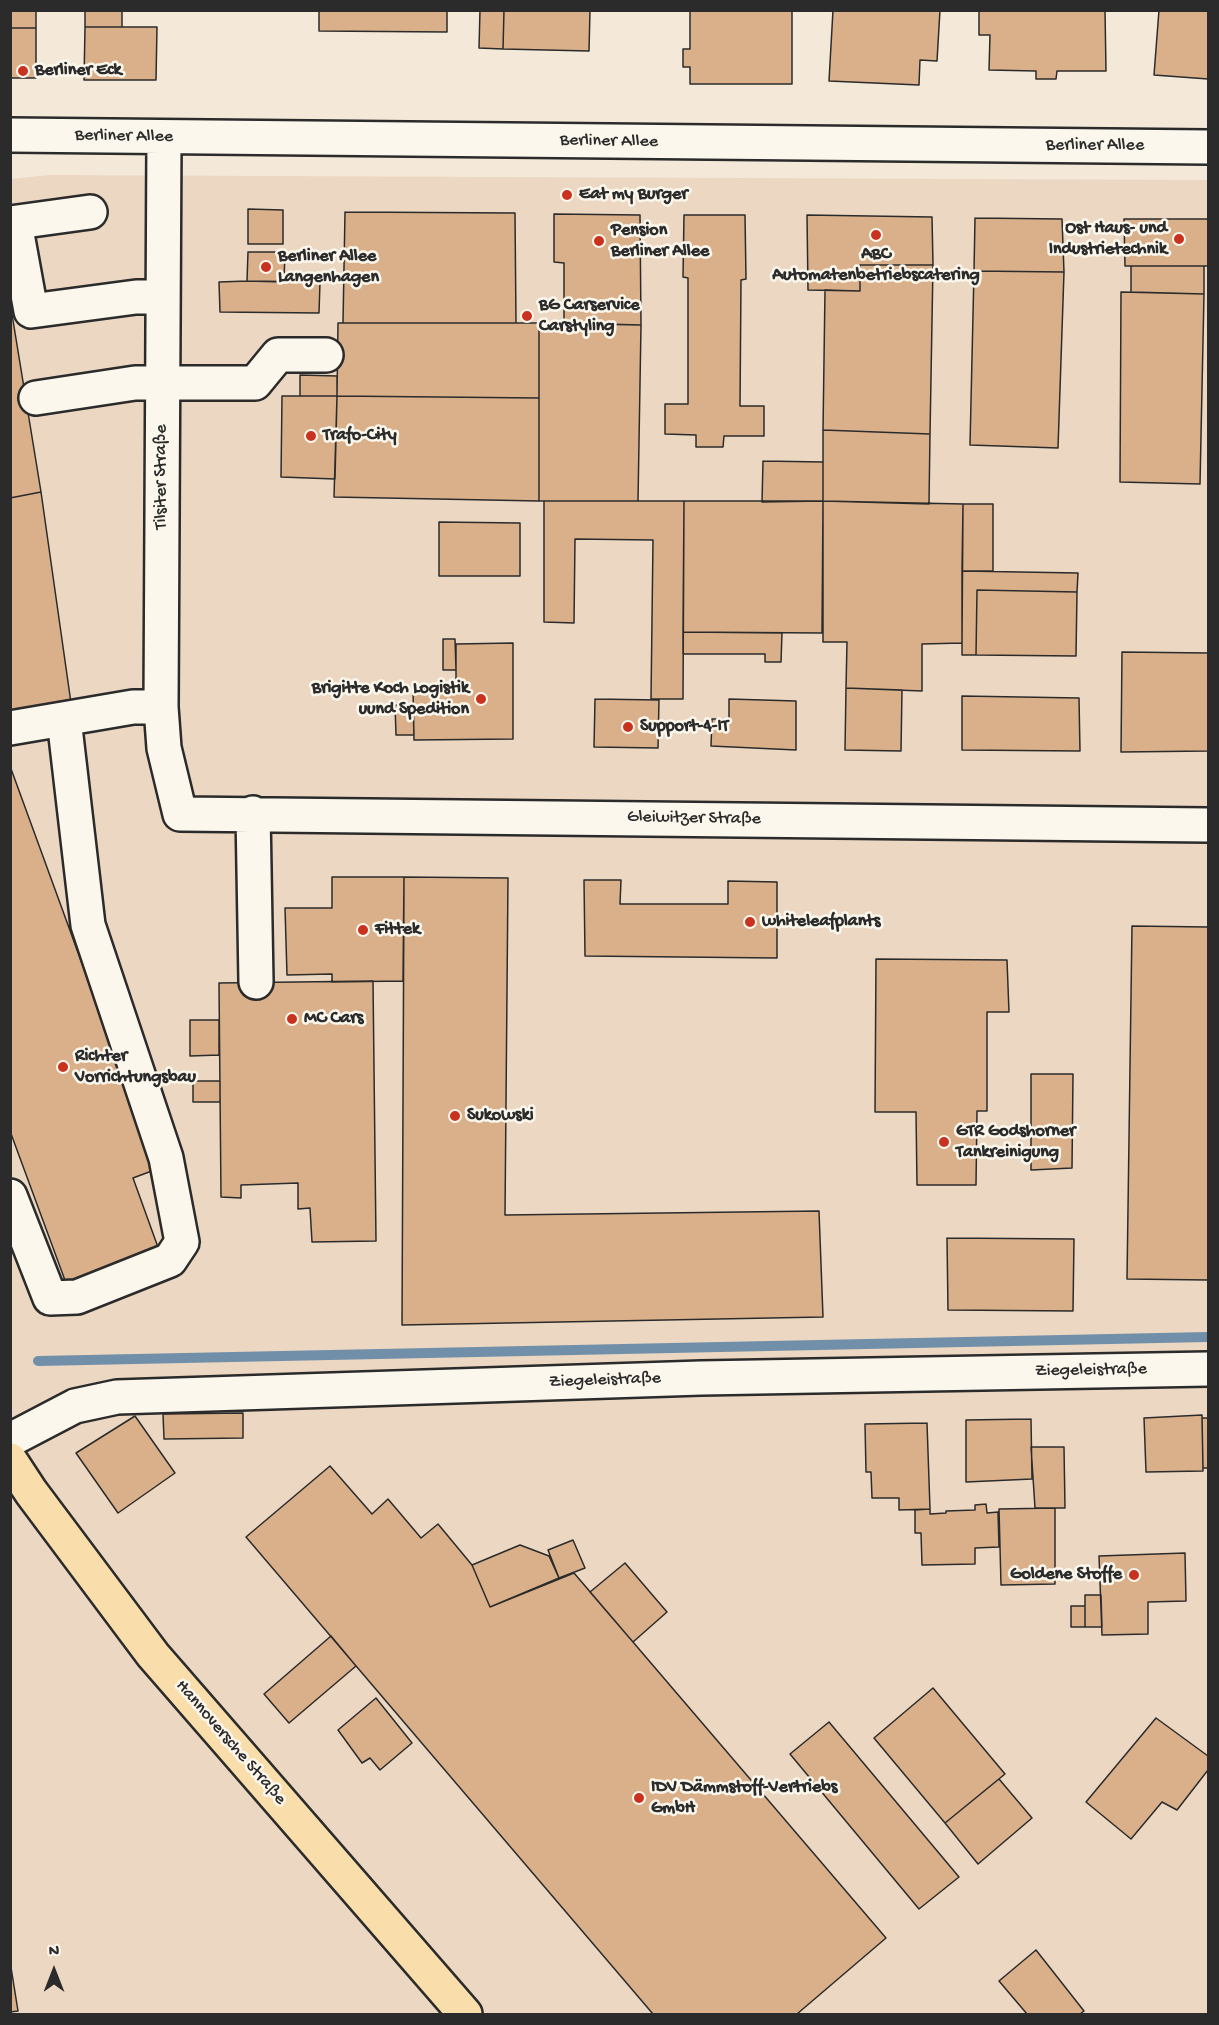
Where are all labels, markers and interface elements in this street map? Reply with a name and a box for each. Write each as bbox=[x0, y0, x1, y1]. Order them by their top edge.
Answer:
place label: Berliner Eck bbox=[35, 60, 122, 82]
marker: Berliner Eck bbox=[16, 64, 30, 78]
street label: Berliner Allee bbox=[75, 125, 173, 149]
street label: Berliner Allee bbox=[560, 130, 658, 154]
street label: Berliner Allee bbox=[1046, 135, 1144, 157]
place label: Eat my Burger bbox=[579, 184, 688, 206]
marker: Eat my Burger bbox=[560, 188, 574, 202]
place label: Ost Haus- und Industrietechnik bbox=[1049, 218, 1167, 260]
place label: Pension Berliner Allee bbox=[611, 220, 709, 262]
marker: ABC Automatenbetriebscatering bbox=[869, 228, 883, 242]
marker: Ost Haus- und Industrietechnik bbox=[1172, 232, 1186, 246]
marker: Pension Berliner Allee bbox=[592, 234, 606, 248]
place label: ABC Automatenbetriebscatering bbox=[772, 244, 980, 286]
place label: Berliner Allee Langenhagen bbox=[278, 246, 379, 288]
marker: Berliner Allee Langenhagen bbox=[259, 260, 273, 274]
place label: BG Carservice Carstyling bbox=[539, 295, 639, 338]
marker: BG Carservice Carstyling bbox=[520, 309, 534, 323]
street label: Tilsiter Straße bbox=[151, 425, 173, 529]
place label: Trafo-City bbox=[323, 425, 397, 447]
marker: Trafo-City bbox=[304, 429, 318, 443]
place label: Brigitte Koch Logistik uund Spedition bbox=[312, 678, 469, 720]
marker: Brigitte Koch Logistik uund Spedition bbox=[474, 692, 488, 706]
place label: Support-4-IT bbox=[640, 716, 729, 738]
marker: Support-4-IT bbox=[621, 720, 635, 734]
street label: Gleiwitzer Straße bbox=[627, 807, 761, 831]
place label: whiteleafplants bbox=[762, 911, 880, 933]
marker: whiteleafplants bbox=[743, 915, 757, 929]
place label: Fittek bbox=[375, 919, 420, 941]
marker: Fittek bbox=[356, 923, 370, 937]
place label: MC Cars bbox=[304, 1008, 363, 1030]
marker: MC Cars bbox=[285, 1012, 299, 1026]
place label: Richter Vorrichtungsbau bbox=[75, 1046, 196, 1088]
marker: Richter Vorrichtungsbau bbox=[56, 1060, 70, 1074]
place label: Sukowski bbox=[467, 1105, 534, 1127]
marker: Sukowski bbox=[448, 1109, 462, 1123]
place label: GTR Godshorner Tankreinigung bbox=[956, 1121, 1075, 1164]
marker: GTR Godshorner Tankreinigung bbox=[937, 1135, 951, 1149]
street label: Ziegeleistraße bbox=[1035, 1359, 1147, 1383]
street label: Ziegeleistraße bbox=[549, 1368, 661, 1394]
place label: Goldene Stoffe bbox=[1010, 1564, 1122, 1586]
marker: Goldene Stoffe bbox=[1127, 1568, 1141, 1582]
street label: Hannoversche Straße bbox=[170, 1676, 290, 1810]
place label: IDV Dämmstoff-Vertriebs GmbH bbox=[651, 1777, 837, 1820]
marker: IDV Dämmstoff-Vertriebs GmbH bbox=[632, 1791, 646, 1805]
north arrow bbox=[24, 1941, 84, 2001]
text: N bbox=[49, 1943, 59, 1962]

